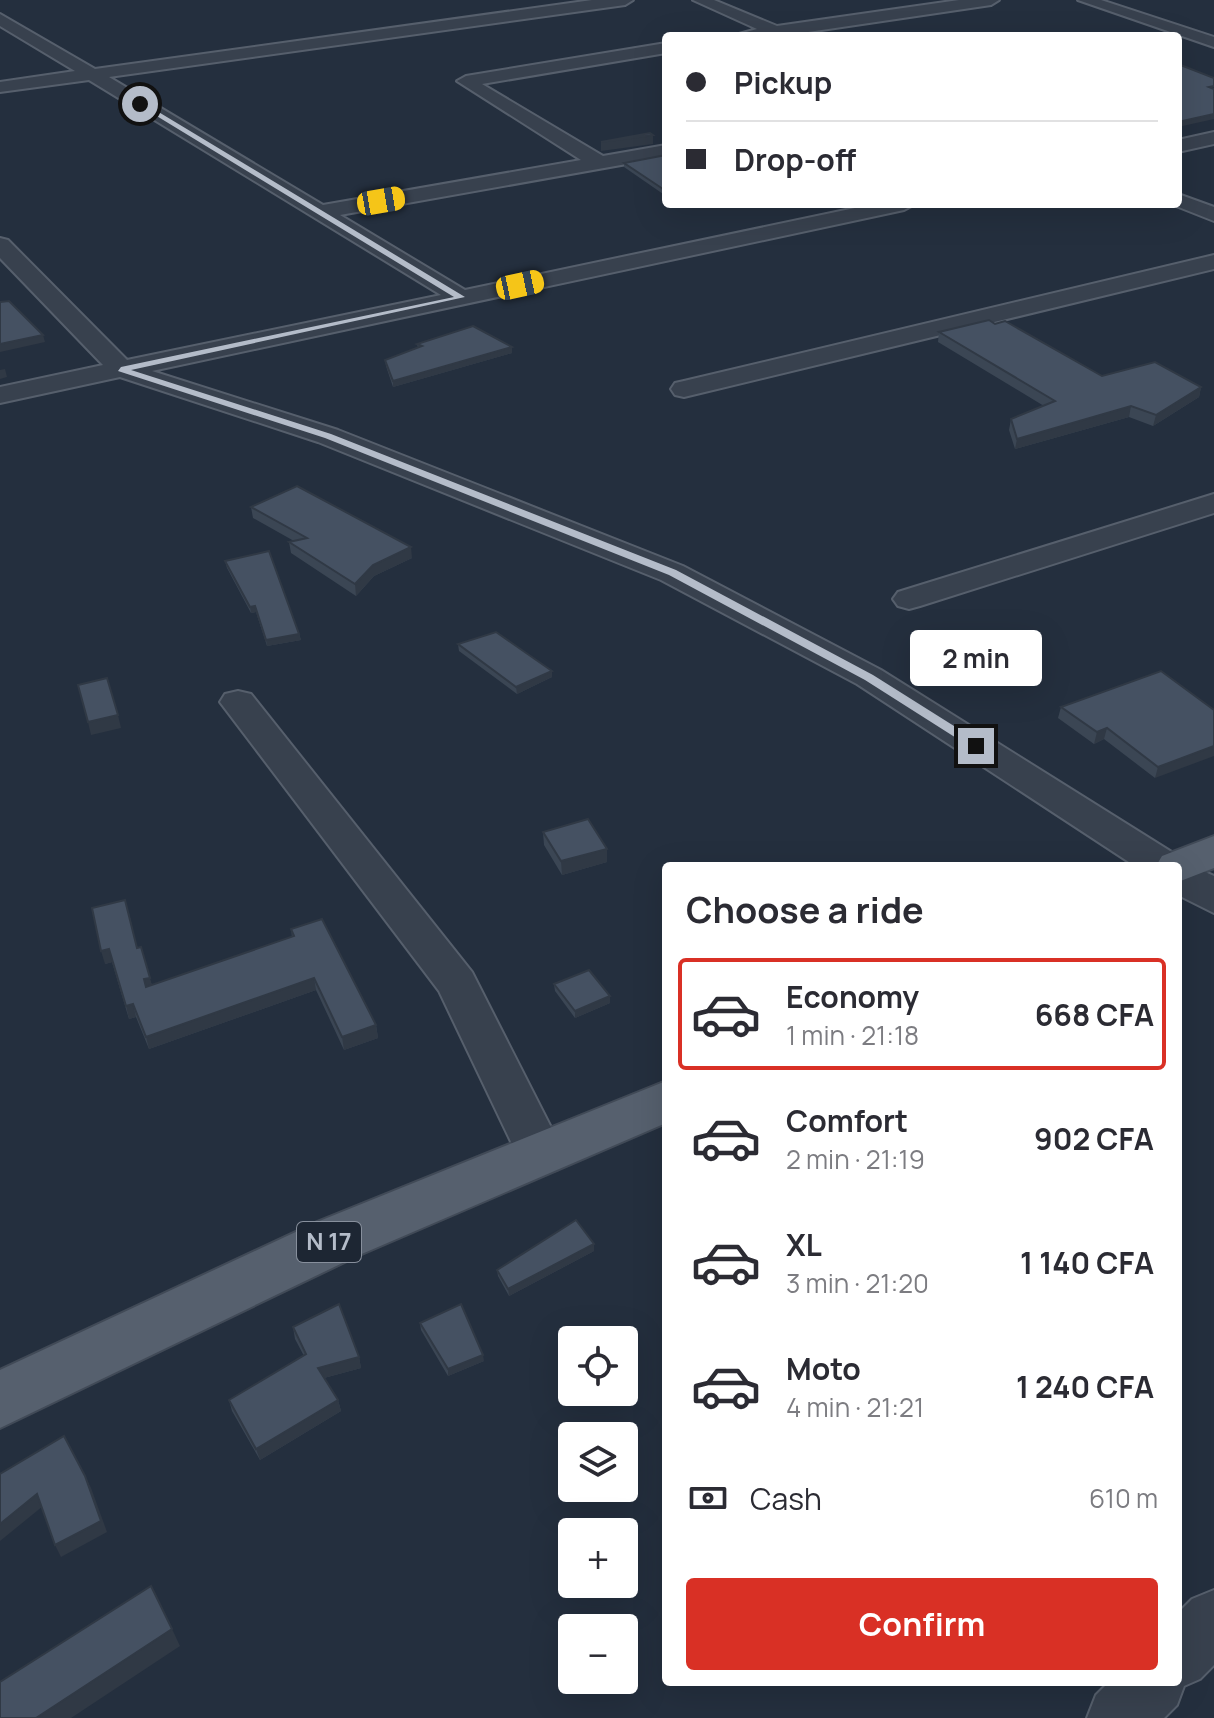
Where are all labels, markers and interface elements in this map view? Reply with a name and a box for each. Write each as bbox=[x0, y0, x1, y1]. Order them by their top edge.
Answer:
text: Pickup bbox=[734, 62, 832, 103]
route start bbox=[122, 86, 158, 122]
text: Drop-off bbox=[734, 139, 856, 180]
car bbox=[355, 185, 407, 217]
car bbox=[494, 268, 546, 302]
callout: 2 min bbox=[910, 630, 1042, 686]
text: 2 min bbox=[942, 640, 1010, 676]
route end bbox=[958, 728, 994, 764]
text: Choose a ride bbox=[686, 885, 924, 934]
text: Economy bbox=[786, 976, 919, 1017]
icon: car bbox=[690, 978, 762, 1050]
text: 668 CFA bbox=[1035, 994, 1154, 1035]
text: 1 min · 21:18 bbox=[786, 1017, 919, 1053]
text: Comfort bbox=[786, 1100, 908, 1141]
icon: car bbox=[690, 1102, 762, 1174]
text: 902 CFA bbox=[1034, 1118, 1154, 1159]
text: 2 min · 21:19 bbox=[786, 1141, 925, 1177]
road number: N 17 bbox=[297, 1222, 361, 1262]
text: XL bbox=[786, 1224, 822, 1265]
icon: car bbox=[690, 1226, 762, 1298]
text: 1 140 CFA bbox=[1020, 1242, 1154, 1283]
text: 3 min · 21:20 bbox=[786, 1265, 929, 1301]
map controls bbox=[558, 1326, 638, 1694]
button: locate bbox=[558, 1326, 638, 1406]
text: Moto bbox=[786, 1348, 861, 1389]
icon: car bbox=[690, 1350, 762, 1422]
text: 1 240 CFA bbox=[1016, 1366, 1154, 1407]
text: 4 min · 21:21 bbox=[786, 1389, 924, 1425]
button: layers bbox=[558, 1422, 638, 1502]
icon: cash bbox=[686, 1476, 730, 1520]
text: Cash bbox=[750, 1478, 822, 1519]
text: 610 m bbox=[1089, 1480, 1158, 1516]
button: + bbox=[558, 1518, 638, 1598]
button: Confirm bbox=[686, 1578, 1158, 1670]
button: − bbox=[558, 1614, 638, 1694]

